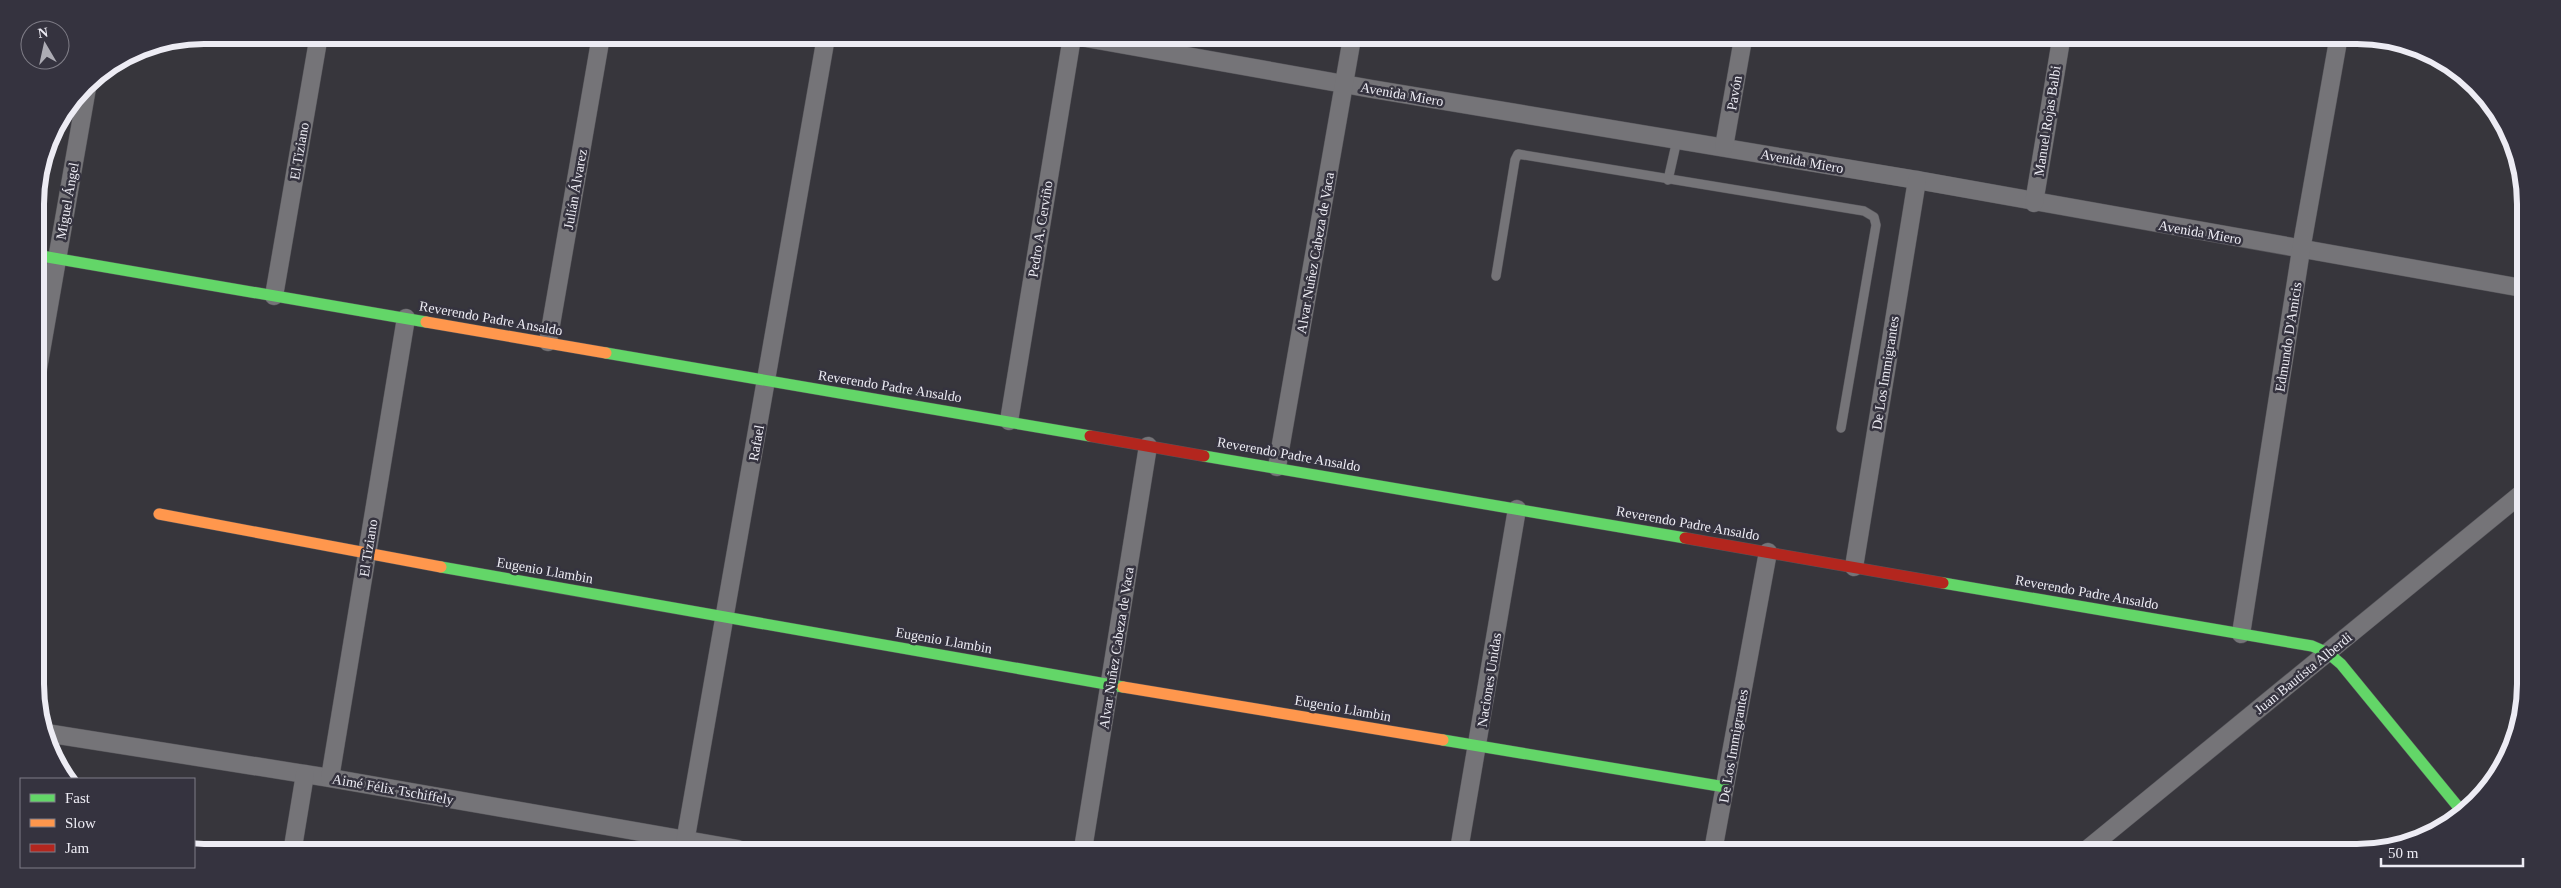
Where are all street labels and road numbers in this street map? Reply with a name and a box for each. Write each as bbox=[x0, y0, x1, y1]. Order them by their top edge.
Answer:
street label: Manuel Rojas Balbi bbox=[2031, 64, 2064, 178]
street label: Pavón bbox=[1724, 75, 1745, 112]
street label: Avenida Miero bbox=[1359, 80, 1445, 109]
street label: El Tiziano bbox=[287, 121, 312, 181]
street label: Avenida Miero bbox=[1759, 147, 1845, 176]
street label: Julián Álvarez bbox=[560, 148, 590, 230]
street label: Miguel Ángel bbox=[52, 161, 82, 241]
street label: Alvar Nuñez Cabeza de Vaca bbox=[1294, 170, 1337, 335]
street label: Pedro A. Cerviño bbox=[1025, 180, 1056, 278]
street label: Avenida Miero bbox=[2157, 218, 2243, 247]
street label: Edmundo D'Amicis bbox=[2272, 281, 2305, 393]
street label: Reverendo Padre Ansaldo bbox=[418, 298, 564, 339]
street label: De Los Immigrantes bbox=[1869, 315, 1902, 431]
street label: Reverendo Padre Ansaldo bbox=[817, 368, 963, 405]
street label: Rafael bbox=[746, 424, 767, 462]
street label: Reverendo Padre Ansaldo bbox=[1216, 434, 1362, 475]
street label: Reverendo Padre Ansaldo bbox=[1615, 503, 1761, 544]
street label: El Tiziano bbox=[357, 518, 380, 578]
street label: Eugenio Llambin bbox=[496, 555, 594, 586]
street label: Alvar Nuñez Cabeza de Vaca bbox=[1096, 565, 1137, 730]
street label: Reverendo Padre Ansaldo bbox=[2014, 572, 2160, 613]
street label: Eugenio Llambin bbox=[895, 625, 993, 656]
street label: Juan Bautista Alberdi bbox=[2252, 630, 2355, 717]
street label: Naciones Unidas bbox=[1475, 632, 1504, 728]
street label: De Los Immigrantes bbox=[1716, 688, 1751, 804]
street label: Eugenio Llambin bbox=[1294, 693, 1392, 724]
street label: Aimé Félix Tschiffely bbox=[331, 771, 455, 808]

